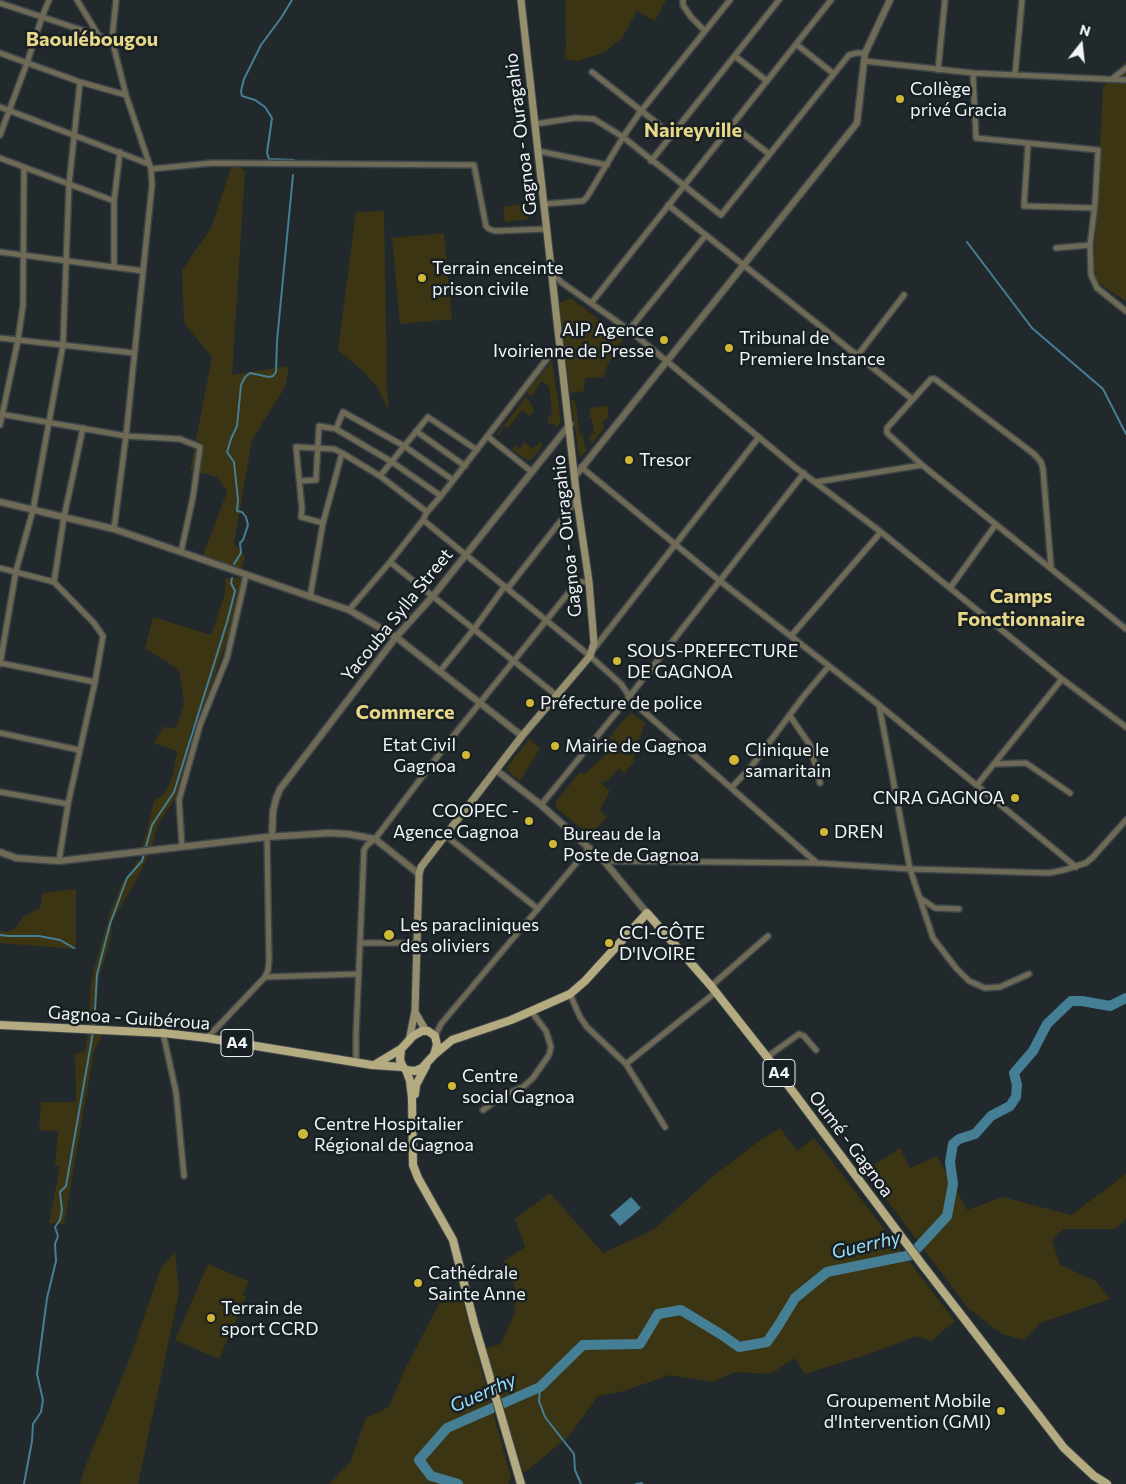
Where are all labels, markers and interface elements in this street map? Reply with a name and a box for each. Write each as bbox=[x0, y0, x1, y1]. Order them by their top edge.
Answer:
north arrow bbox=[1056, 20, 1106, 70]
text: N bbox=[1078, 20, 1093, 40]
district label: Baoulébougou bbox=[26, 27, 158, 51]
street label: Gagnoa - Ouragahio bbox=[500, 52, 542, 216]
place label: Collège privé Gracia bbox=[910, 78, 1007, 120]
marker: Collège privé Gracia bbox=[894, 93, 906, 105]
district label: Naireyville bbox=[644, 118, 742, 142]
place label: Terrain enceinte prison civile bbox=[432, 257, 564, 300]
marker: Terrain enceinte prison civile bbox=[416, 272, 428, 284]
place label: AIP Agence Ivoirienne de Presse bbox=[493, 319, 654, 362]
place label: Tribunal de Premiere Instance bbox=[739, 327, 885, 369]
marker: AIP Agence Ivoirienne de Presse bbox=[658, 334, 670, 346]
marker: Tribunal de Premiere Instance bbox=[723, 342, 735, 354]
place label: Tresor bbox=[639, 449, 692, 471]
street label: Gagnoa - Ouragahio bbox=[548, 454, 586, 618]
marker: Tresor bbox=[623, 454, 635, 466]
street label: Yacouba Sylla Street bbox=[337, 544, 457, 686]
district label: Camps Fonctionnaire bbox=[957, 584, 1085, 631]
place label: SOUS-PREFECTURE DE GAGNOA bbox=[627, 640, 798, 682]
marker: SOUS-PREFECTURE DE GAGNOA bbox=[611, 655, 623, 667]
place label: Préfecture de police bbox=[540, 692, 702, 714]
marker: Préfecture de police bbox=[524, 697, 536, 709]
district label: Commerce bbox=[355, 700, 455, 724]
place label: Etat Civil Gagnoa bbox=[382, 734, 456, 776]
place label: Mairie de Gagnoa bbox=[565, 735, 707, 757]
place label: Clinique le samaritain bbox=[745, 739, 831, 782]
marker: Mairie de Gagnoa bbox=[549, 740, 561, 752]
marker: Etat Civil Gagnoa bbox=[460, 749, 472, 761]
marker: Clinique le samaritain bbox=[727, 753, 741, 767]
place label: CNRA GAGNOA bbox=[873, 787, 1005, 809]
marker: CNRA GAGNOA bbox=[1009, 792, 1021, 804]
place label: COOPEC - Agence Gagnoa bbox=[393, 800, 519, 842]
marker: COOPEC - Agence Gagnoa bbox=[523, 815, 535, 827]
place label: DREN bbox=[834, 821, 884, 843]
place label: Bureau de la Poste de Gagnoa bbox=[563, 823, 699, 866]
marker: DREN bbox=[818, 826, 830, 838]
marker: Bureau de la Poste de Gagnoa bbox=[547, 838, 559, 850]
place label: Les paracliniques des oliviers bbox=[400, 914, 539, 956]
place label: CCI-CÔTE D'IVOIRE bbox=[619, 922, 705, 964]
marker: Les paracliniques des oliviers bbox=[382, 928, 396, 942]
marker: CCI-CÔTE D'IVOIRE bbox=[603, 937, 615, 949]
street label: Gagnoa - Guibéroua bbox=[47, 1002, 211, 1034]
road number: A4 bbox=[221, 1030, 253, 1056]
road number: A4 bbox=[763, 1060, 795, 1086]
place label: Centre social Gagnoa bbox=[462, 1065, 575, 1108]
marker: Centre social Gagnoa bbox=[446, 1080, 458, 1092]
street label: Oumé - Gagnoa bbox=[804, 1087, 898, 1201]
place label: Centre Hospitalier Régional de Gagnoa bbox=[314, 1113, 474, 1156]
marker: Centre Hospitalier Régional de Gagnoa bbox=[296, 1127, 310, 1141]
water label: Guerrhy bbox=[829, 1226, 903, 1264]
place label: Cathédrale Sainte Anne bbox=[428, 1262, 526, 1304]
marker: Cathédrale Sainte Anne bbox=[412, 1277, 424, 1289]
place label: Terrain de sport CCRD bbox=[221, 1297, 319, 1340]
marker: Terrain de sport CCRD bbox=[205, 1312, 217, 1324]
water label: Guerrhy bbox=[446, 1368, 520, 1418]
place label: Groupement Mobile d'Intervention (GMI) bbox=[824, 1390, 991, 1432]
marker: Groupement Mobile d'Intervention (GMI) bbox=[995, 1405, 1007, 1417]

